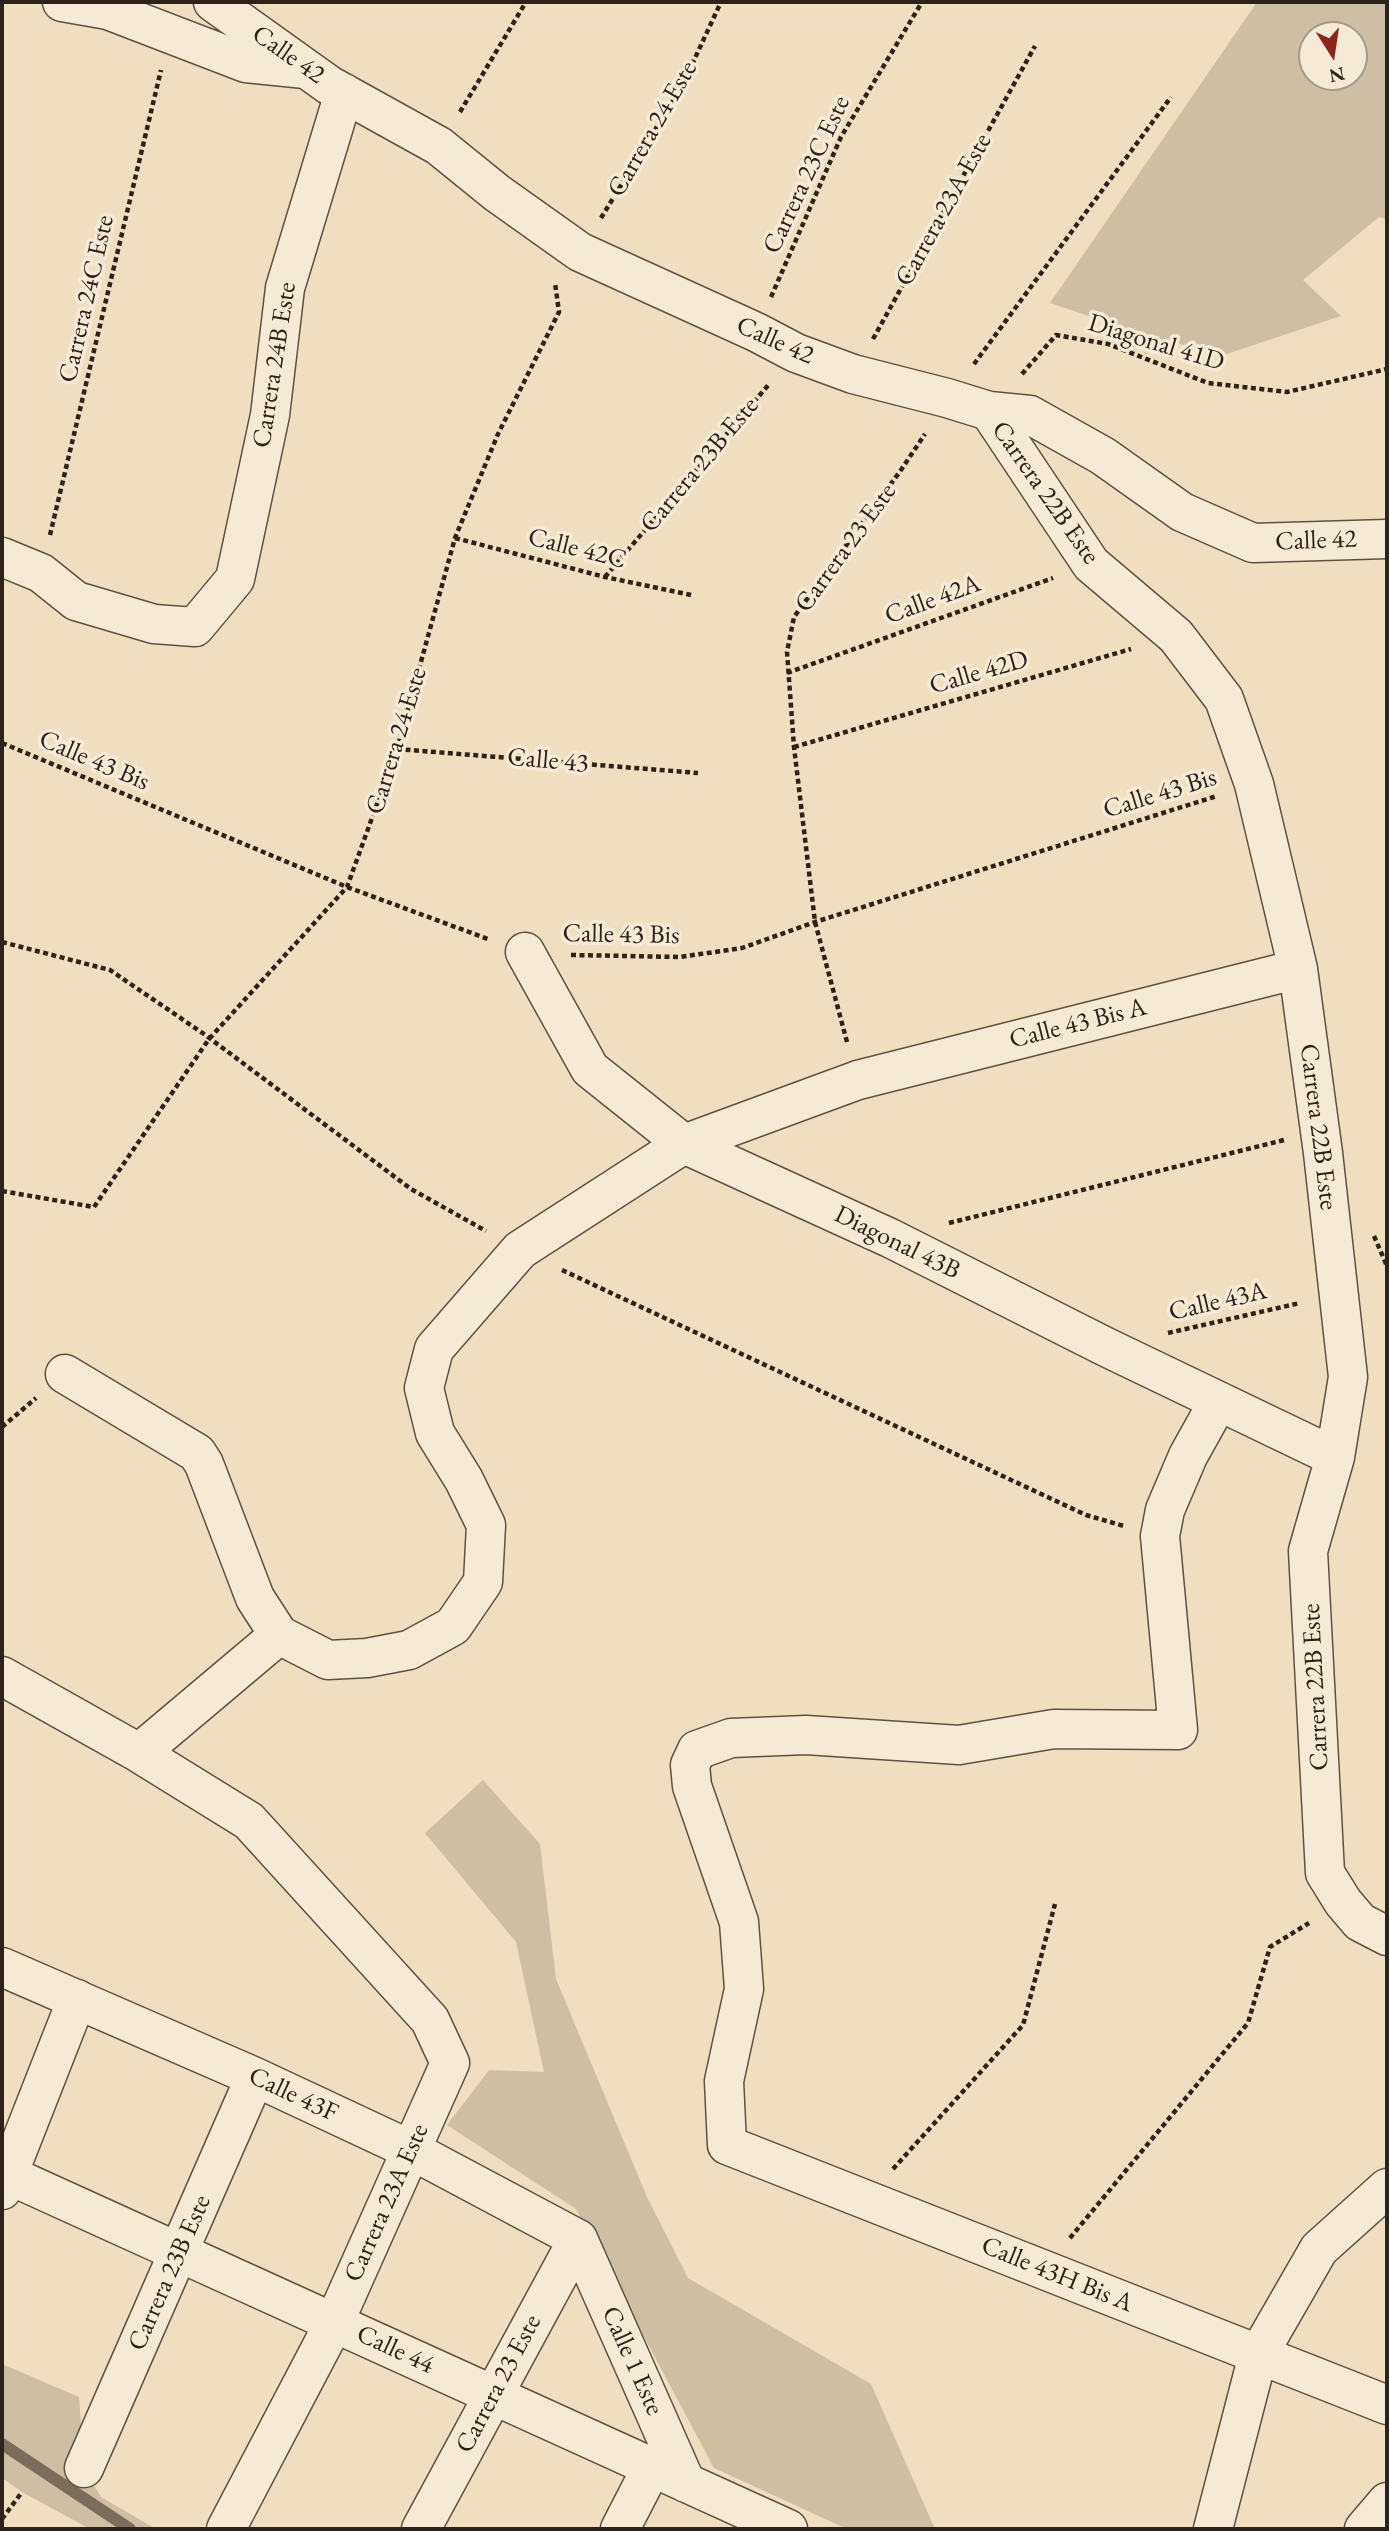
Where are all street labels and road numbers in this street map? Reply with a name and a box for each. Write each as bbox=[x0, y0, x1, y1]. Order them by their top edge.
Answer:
street label: Calle 42 bbox=[246, 19, 330, 91]
street label: Carrera 24 Este bbox=[601, 55, 705, 203]
street label: Carrera 23C Este bbox=[757, 91, 857, 259]
street label: Carrera 23A Este bbox=[889, 128, 999, 292]
street label: Carrera 24C Este bbox=[53, 212, 121, 386]
street label: Carrera 24B Este bbox=[246, 280, 304, 450]
street label: Diagonal 41D bbox=[1084, 308, 1228, 378]
street label: Calle 42 bbox=[731, 310, 819, 372]
street label: Carrera 23B Este bbox=[634, 391, 766, 539]
street label: Carrera 22B Este bbox=[984, 415, 1106, 571]
street label: Carrera 23 Este bbox=[789, 477, 903, 619]
street label: Calle 42C bbox=[525, 522, 629, 576]
street label: Calle 42 bbox=[1275, 524, 1357, 558]
street label: Calle 42A bbox=[881, 568, 985, 632]
street label: Calle 42D bbox=[926, 644, 1032, 702]
street label: Carrera 24 Este bbox=[360, 664, 434, 818]
street label: Calle 43 Bis bbox=[34, 724, 154, 798]
street label: Calle 43 bbox=[506, 742, 590, 780]
street label: Calle 43 Bis bbox=[1100, 762, 1220, 826]
street label: Calle 43 Bis bbox=[562, 918, 680, 952]
street label: Calle 43 Bis A bbox=[1006, 992, 1150, 1056]
street label: Carrera 22B Este bbox=[1292, 1042, 1344, 1212]
street label: Diagonal 43B bbox=[829, 1199, 965, 1287]
street label: Calle 43A bbox=[1166, 1276, 1270, 1328]
street label: Carrera 22B Este bbox=[1296, 1603, 1336, 1771]
street label: Calle 43F bbox=[243, 2061, 343, 2129]
street label: Carrera 23A Este bbox=[338, 2119, 436, 2287]
street label: Carrera 23B Este bbox=[122, 2190, 218, 2356]
street label: Calle 43H Bis A bbox=[976, 2230, 1138, 2320]
street label: Calle 1 Este bbox=[594, 2302, 670, 2420]
street label: Carrera 23 Este bbox=[450, 2310, 548, 2458]
street label: Calle 44 bbox=[351, 2319, 439, 2381]

